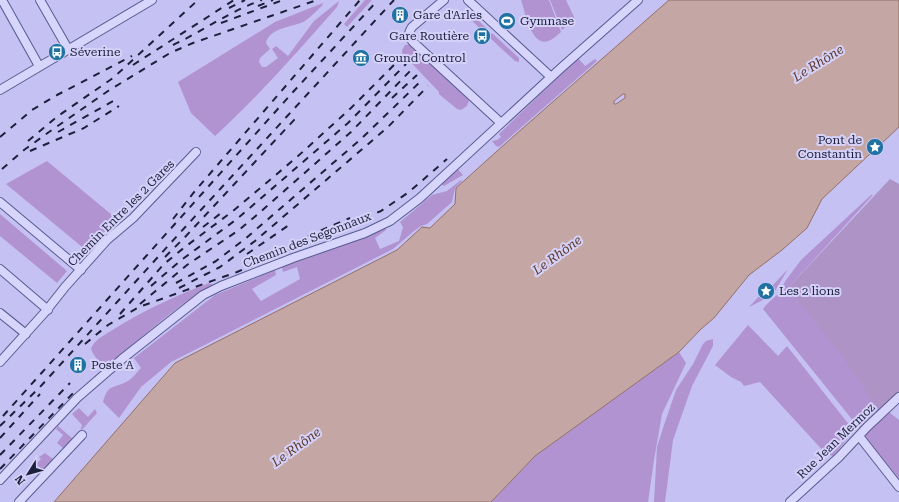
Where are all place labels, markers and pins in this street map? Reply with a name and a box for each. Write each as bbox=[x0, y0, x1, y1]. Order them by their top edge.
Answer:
building icon: Gare d'Arles bbox=[390, 5, 410, 25]
place label: Gare d'Arles bbox=[413, 8, 482, 22]
sports icon: Gymnase bbox=[497, 11, 517, 31]
place label: Gymnase bbox=[520, 14, 574, 28]
bus stop icon: Gare Routière bbox=[472, 26, 492, 46]
place label: Gare Routière bbox=[389, 29, 469, 43]
bus stop icon: Séverine bbox=[47, 42, 67, 62]
place label: Séverine bbox=[70, 45, 121, 59]
museum icon: Ground Control bbox=[351, 48, 371, 68]
place label: Ground Control bbox=[374, 51, 466, 65]
place label: Pont de Constantin bbox=[798, 133, 862, 161]
place icon: Pont de Constantin bbox=[865, 137, 885, 157]
place icon: Les 2 lions bbox=[756, 281, 776, 301]
place label: Les 2 lions bbox=[779, 284, 840, 298]
building icon: Poste A bbox=[68, 355, 88, 375]
place label: Poste A bbox=[91, 358, 135, 372]

